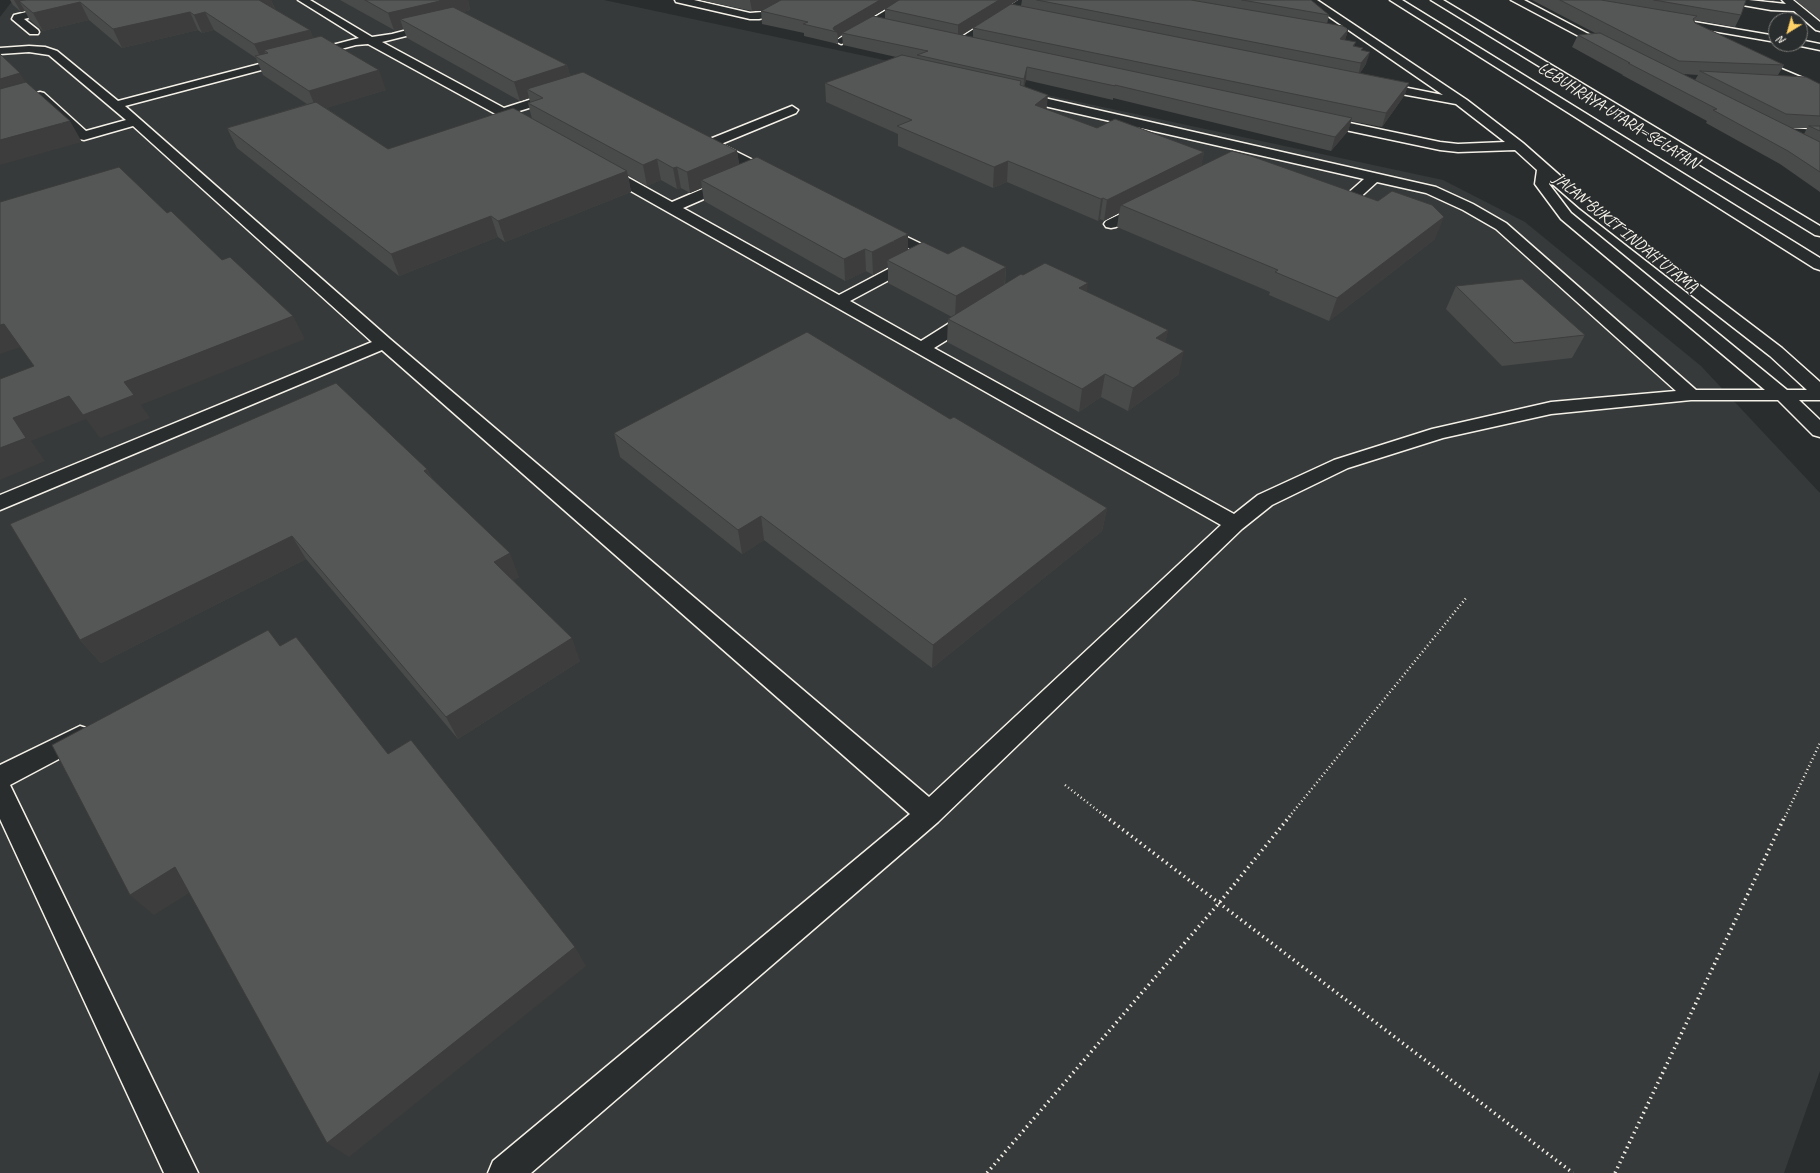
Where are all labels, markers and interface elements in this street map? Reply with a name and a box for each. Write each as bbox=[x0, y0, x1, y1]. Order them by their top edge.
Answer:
north arrow bbox=[1768, 12, 1808, 52]
text: N bbox=[1774, 33, 1788, 48]
street label: LEBUHRAYA UTARA–SELATAN bbox=[1534, 58, 1702, 174]
street label: JALAN BUKIT INDAH UTAMA bbox=[1549, 168, 1701, 298]

